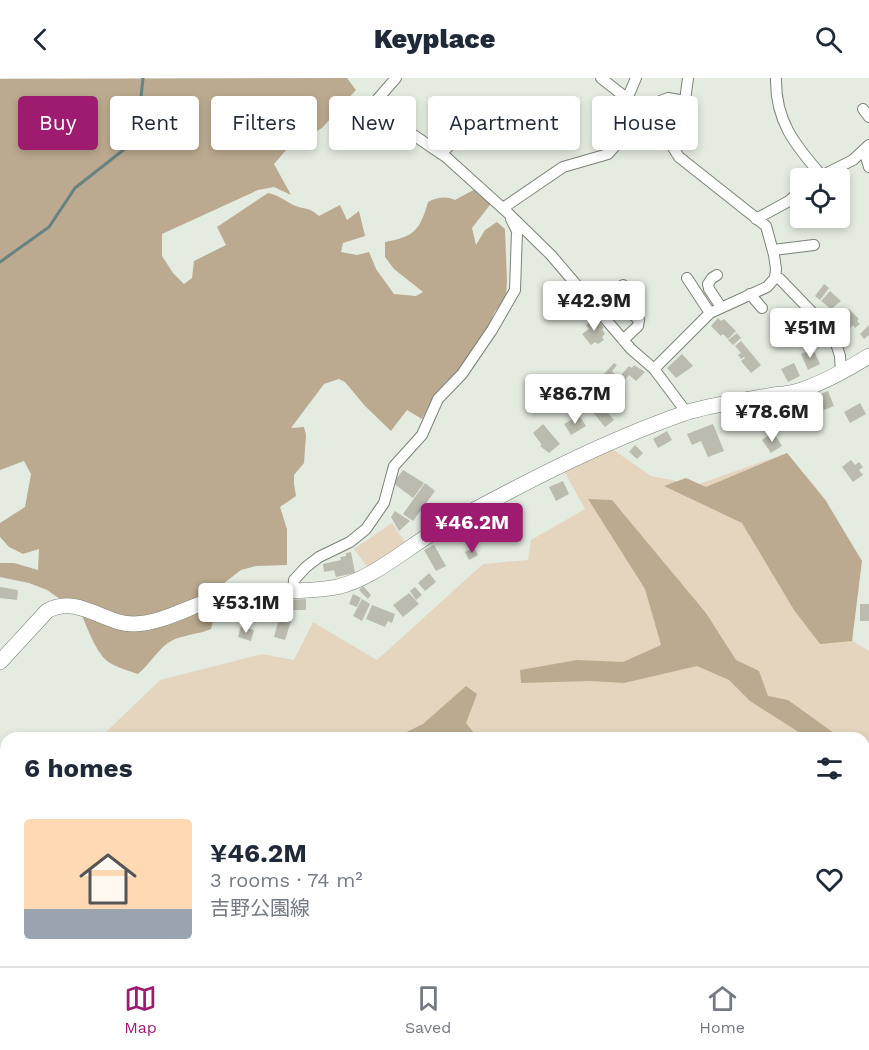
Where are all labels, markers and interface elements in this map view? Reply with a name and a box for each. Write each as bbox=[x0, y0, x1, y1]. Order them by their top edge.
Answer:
icon: back bbox=[24, 23, 57, 56]
text: Keyplace bbox=[374, 23, 495, 55]
icon: search bbox=[812, 23, 845, 56]
chip: Buy bbox=[18, 96, 98, 150]
chip: Rent bbox=[110, 96, 199, 150]
chip: Filters bbox=[211, 96, 317, 150]
chip: New bbox=[329, 96, 416, 150]
chip: Apartment bbox=[428, 96, 580, 150]
chip: House bbox=[592, 96, 698, 150]
map controls bbox=[790, 168, 850, 228]
button: locate bbox=[790, 168, 850, 228]
pin: ¥42.9M bbox=[545, 281, 643, 332]
text: ¥42.9M bbox=[557, 288, 631, 312]
pin: ¥51M bbox=[774, 308, 846, 359]
text: ¥51M bbox=[784, 315, 836, 339]
pin: ¥86.7M bbox=[526, 374, 624, 425]
text: ¥86.7M bbox=[539, 381, 611, 405]
pin: ¥78.6M bbox=[723, 392, 821, 443]
text: ¥78.6M bbox=[735, 399, 809, 423]
pin: ¥46.2M bbox=[423, 503, 521, 554]
text: ¥46.2M bbox=[435, 510, 509, 534]
pin: ¥53.1M bbox=[197, 583, 295, 634]
text: ¥53.1M bbox=[212, 590, 280, 614]
icon: filters bbox=[813, 752, 846, 785]
text: 6 homes bbox=[24, 753, 133, 783]
text: ¥46.2M bbox=[210, 838, 307, 868]
icon: home bbox=[72, 843, 144, 915]
icon: heart bbox=[813, 863, 846, 896]
text: 3 rooms · 74 m² bbox=[210, 868, 363, 892]
text: 吉野公園線 bbox=[210, 896, 310, 920]
tab: Map bbox=[124, 982, 157, 1037]
tab: Saved bbox=[405, 982, 451, 1037]
tab: Home bbox=[699, 982, 745, 1037]

